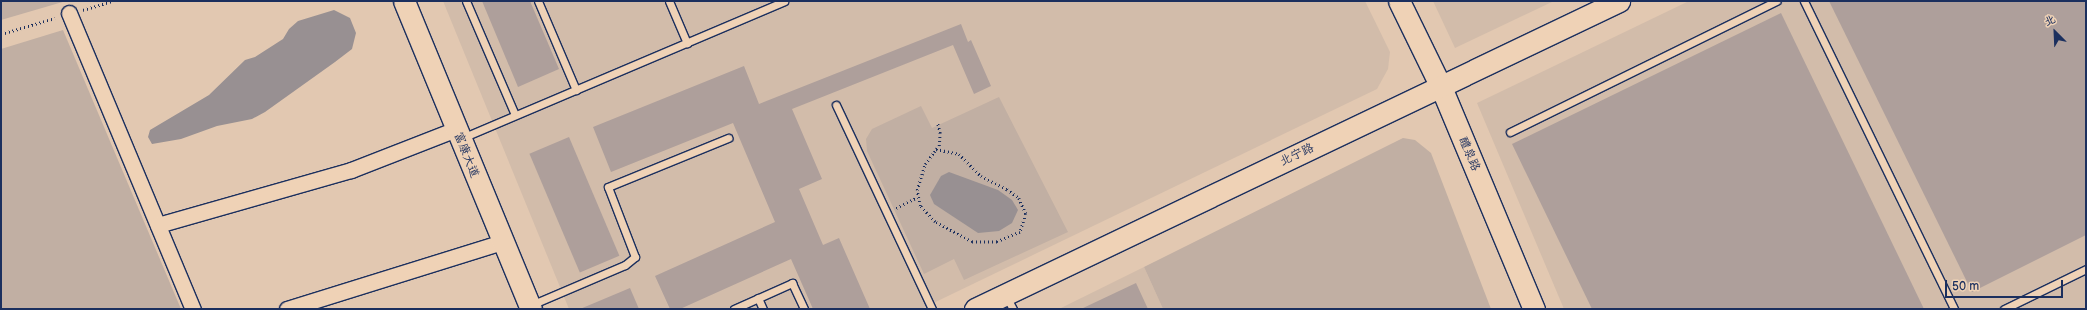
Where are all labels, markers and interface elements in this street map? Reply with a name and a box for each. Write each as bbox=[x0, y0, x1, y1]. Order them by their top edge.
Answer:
north arrow bbox=[2035, 12, 2075, 52]
text: 北 bbox=[2042, 12, 2058, 29]
street label: 富康大道 bbox=[450, 130, 482, 180]
street label: 醴泉路 bbox=[1455, 135, 1483, 173]
street label: 北宁路 bbox=[1278, 141, 1316, 169]
scale bar bbox=[1947, 272, 2065, 298]
text: 50 m bbox=[1952, 279, 1979, 294]

